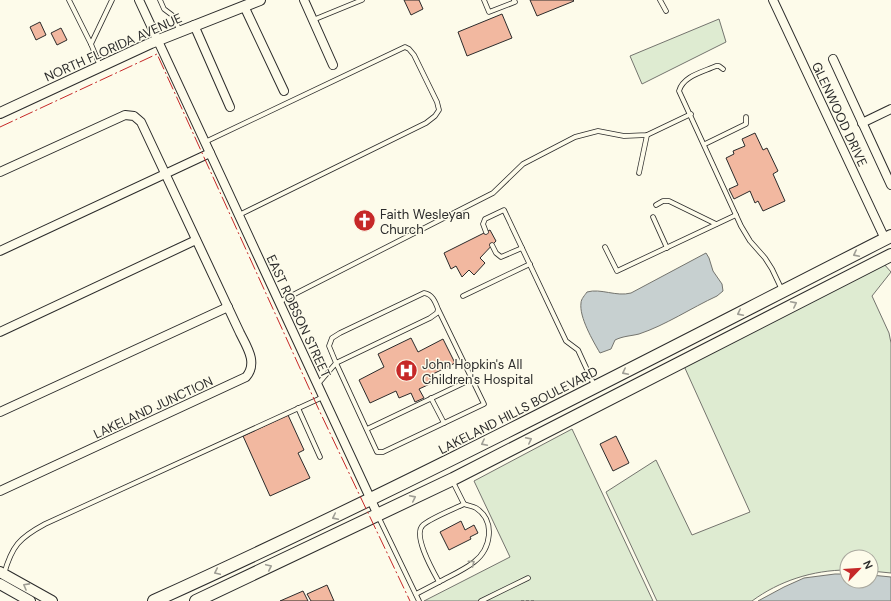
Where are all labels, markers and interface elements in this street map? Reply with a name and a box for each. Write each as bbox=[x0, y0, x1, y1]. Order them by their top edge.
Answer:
street label: NORTH FLORIDA AVENUE bbox=[42, 9, 185, 85]
street label: GLENWOOD DRIVE bbox=[808, 59, 871, 169]
place label: Faith Wesleyan Church bbox=[380, 206, 470, 238]
church icon: Faith Wesleyan Church bbox=[352, 208, 378, 234]
one-way arrow bbox=[853, 249, 861, 257]
street label: EAST ROBSON STREET bbox=[263, 252, 335, 381]
one-way arrow bbox=[790, 301, 798, 309]
one-way arrow bbox=[737, 308, 745, 316]
place label: John Hopkin's All Children's Hospital bbox=[422, 356, 533, 388]
hospital icon: John Hopkin's All Children's Hospital bbox=[394, 358, 420, 384]
street label: LAKELAND HILLS BOULEVARD bbox=[436, 363, 601, 458]
one-way arrow bbox=[621, 367, 629, 375]
street label: LAKELAND JUNCTION bbox=[91, 372, 216, 443]
one-way arrow bbox=[525, 437, 532, 444]
one-way arrow bbox=[480, 438, 488, 446]
one-way arrow bbox=[409, 495, 416, 503]
one-way arrow bbox=[332, 512, 340, 520]
north arrow bbox=[839, 549, 879, 589]
text: N bbox=[860, 558, 876, 571]
one-way arrow bbox=[468, 560, 475, 567]
one-way arrow bbox=[265, 564, 272, 572]
one-way arrow bbox=[214, 567, 222, 575]
one-way arrow bbox=[23, 584, 30, 591]

